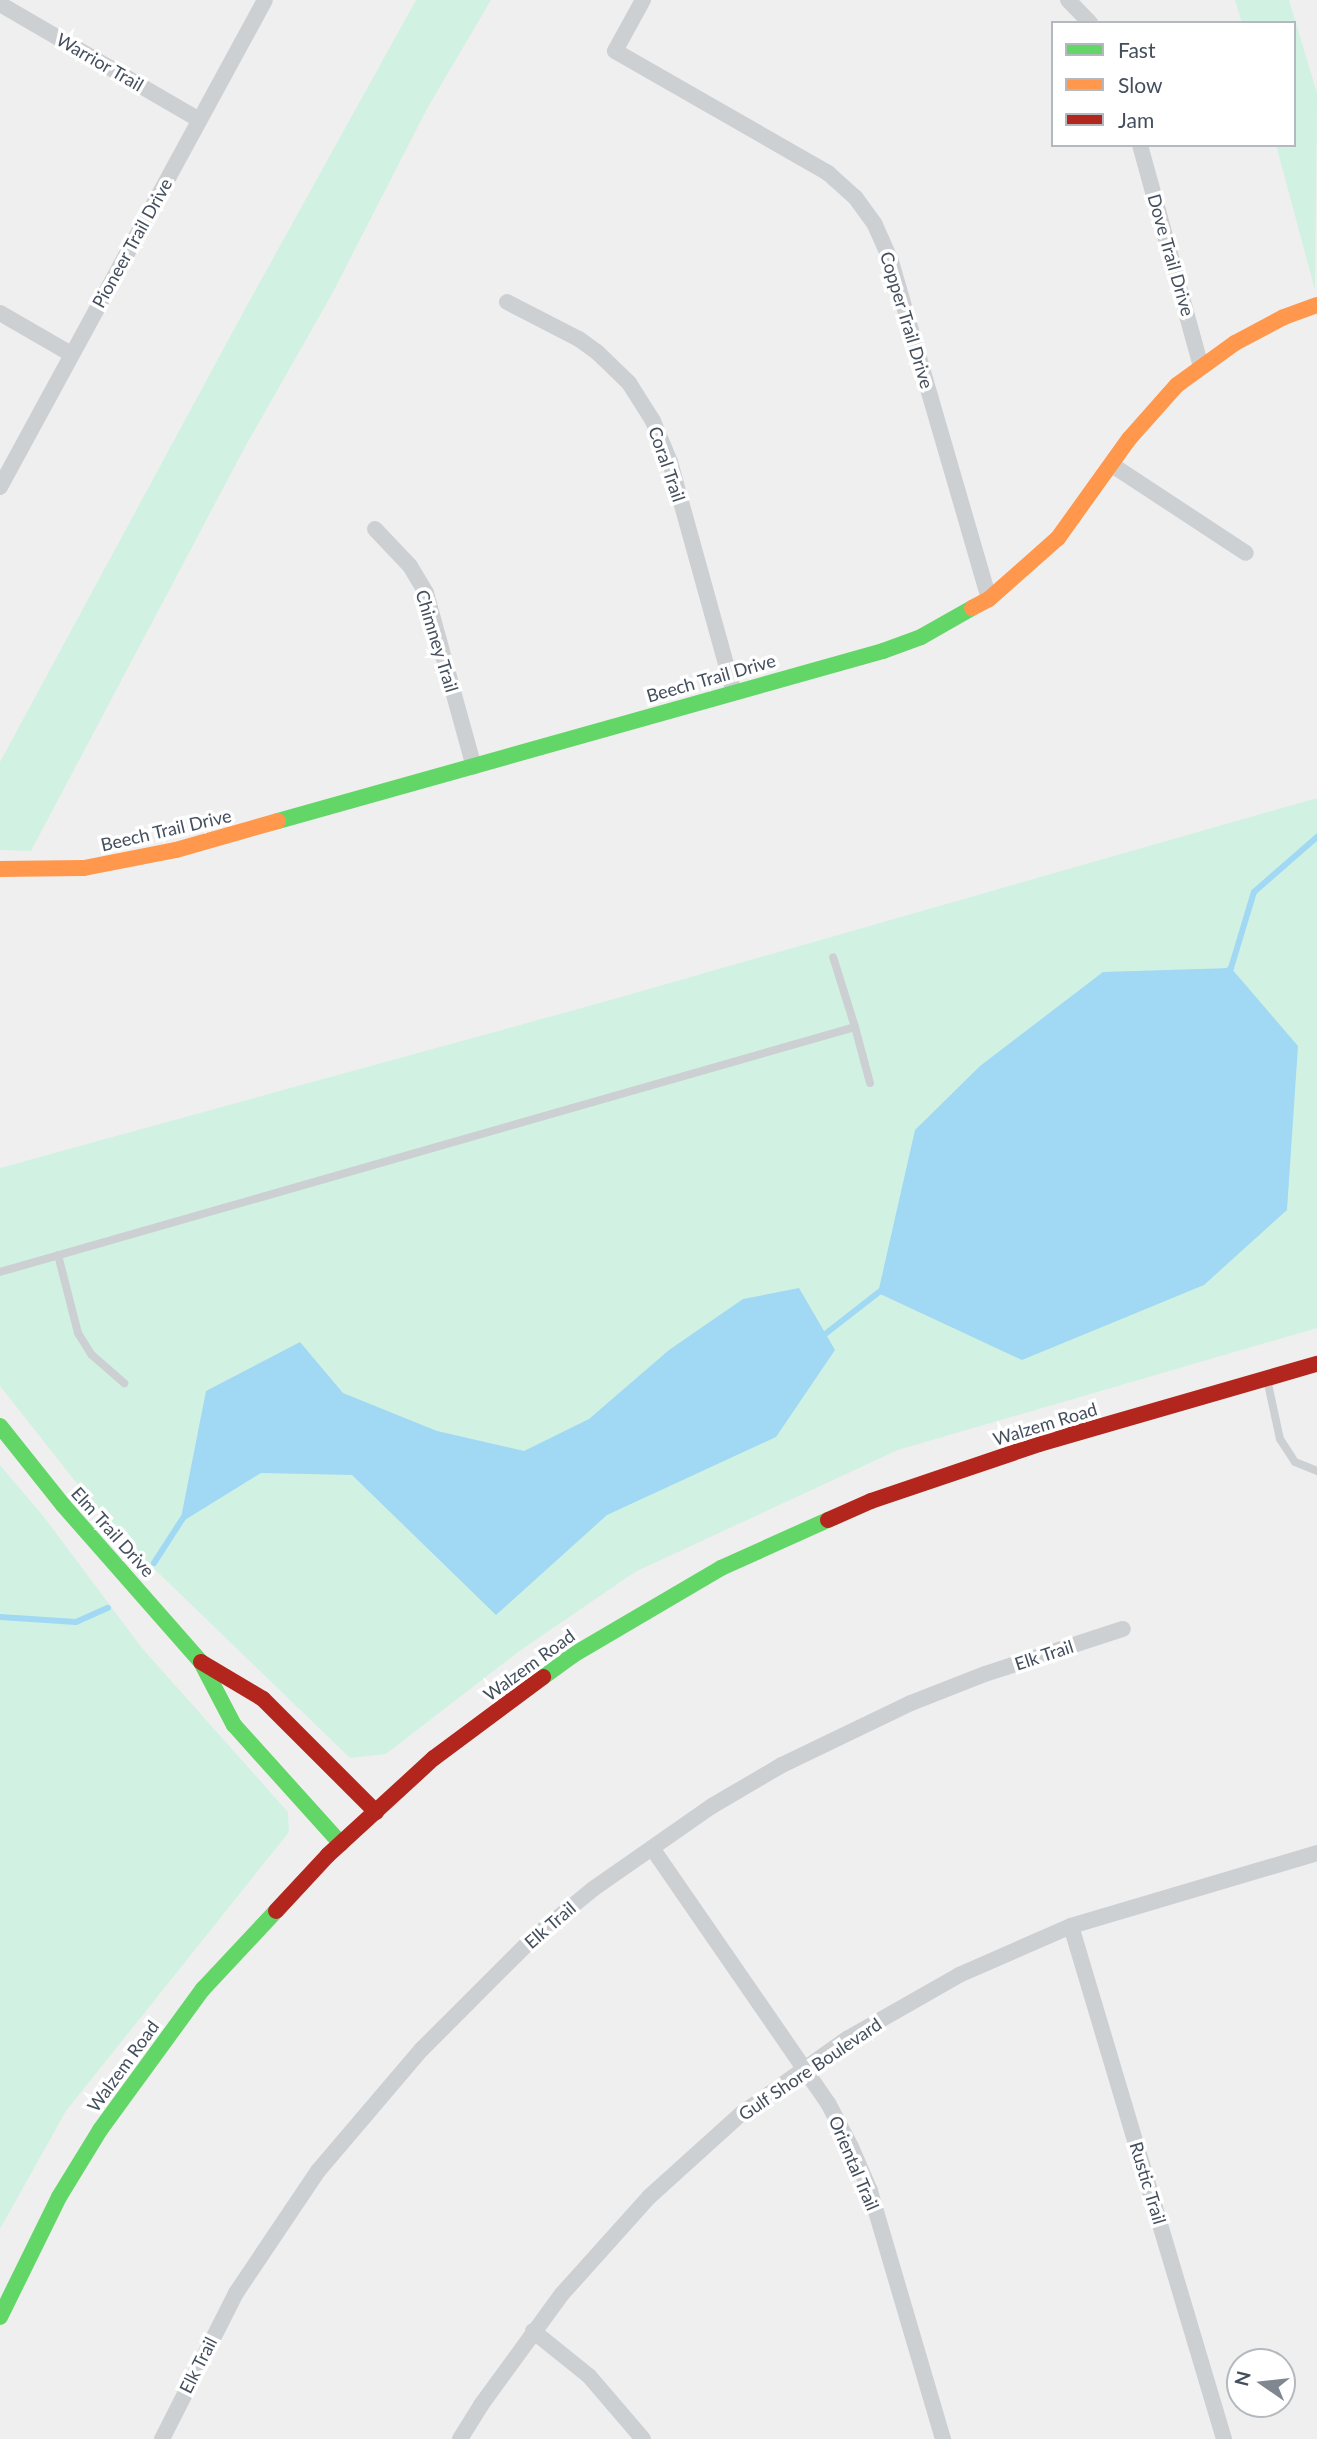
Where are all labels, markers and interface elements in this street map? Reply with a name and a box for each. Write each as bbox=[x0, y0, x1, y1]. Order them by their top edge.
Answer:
legend bbox=[1051, 21, 1296, 147]
street label: Warrior Trail bbox=[52, 28, 148, 96]
text: Fast bbox=[1118, 37, 1155, 62]
text: Slow bbox=[1118, 72, 1162, 97]
text: Jam bbox=[1118, 107, 1154, 132]
street label: Pioneer Trail Drive bbox=[87, 174, 177, 312]
street label: Dove Trail Drive bbox=[1143, 191, 1199, 319]
street label: Copper Trail Drive bbox=[876, 248, 938, 392]
street label: Coral Trail bbox=[644, 423, 690, 505]
street label: Chimney Trail bbox=[411, 587, 463, 695]
street label: Beech Trail Drive bbox=[644, 649, 778, 707]
street label: Beech Trail Drive bbox=[98, 804, 234, 856]
street label: Walzem Road bbox=[990, 1398, 1100, 1450]
street label: Elm Trail Drive bbox=[67, 1482, 159, 1582]
street label: Walzem Road bbox=[479, 1625, 579, 1705]
street label: Elk Trail bbox=[1012, 1635, 1076, 1675]
street label: Elk Trail bbox=[520, 1897, 580, 1953]
street label: Gulf Shore Boulevard bbox=[734, 2013, 886, 2125]
street label: Walzem Road bbox=[83, 2016, 163, 2116]
street label: Oriental Trail bbox=[824, 2112, 884, 2214]
street label: Rustic Trail bbox=[1125, 2139, 1171, 2227]
street label: Elk Trail bbox=[175, 2333, 221, 2397]
north arrow bbox=[1226, 2348, 1296, 2418]
text: N bbox=[1229, 2368, 1255, 2388]

